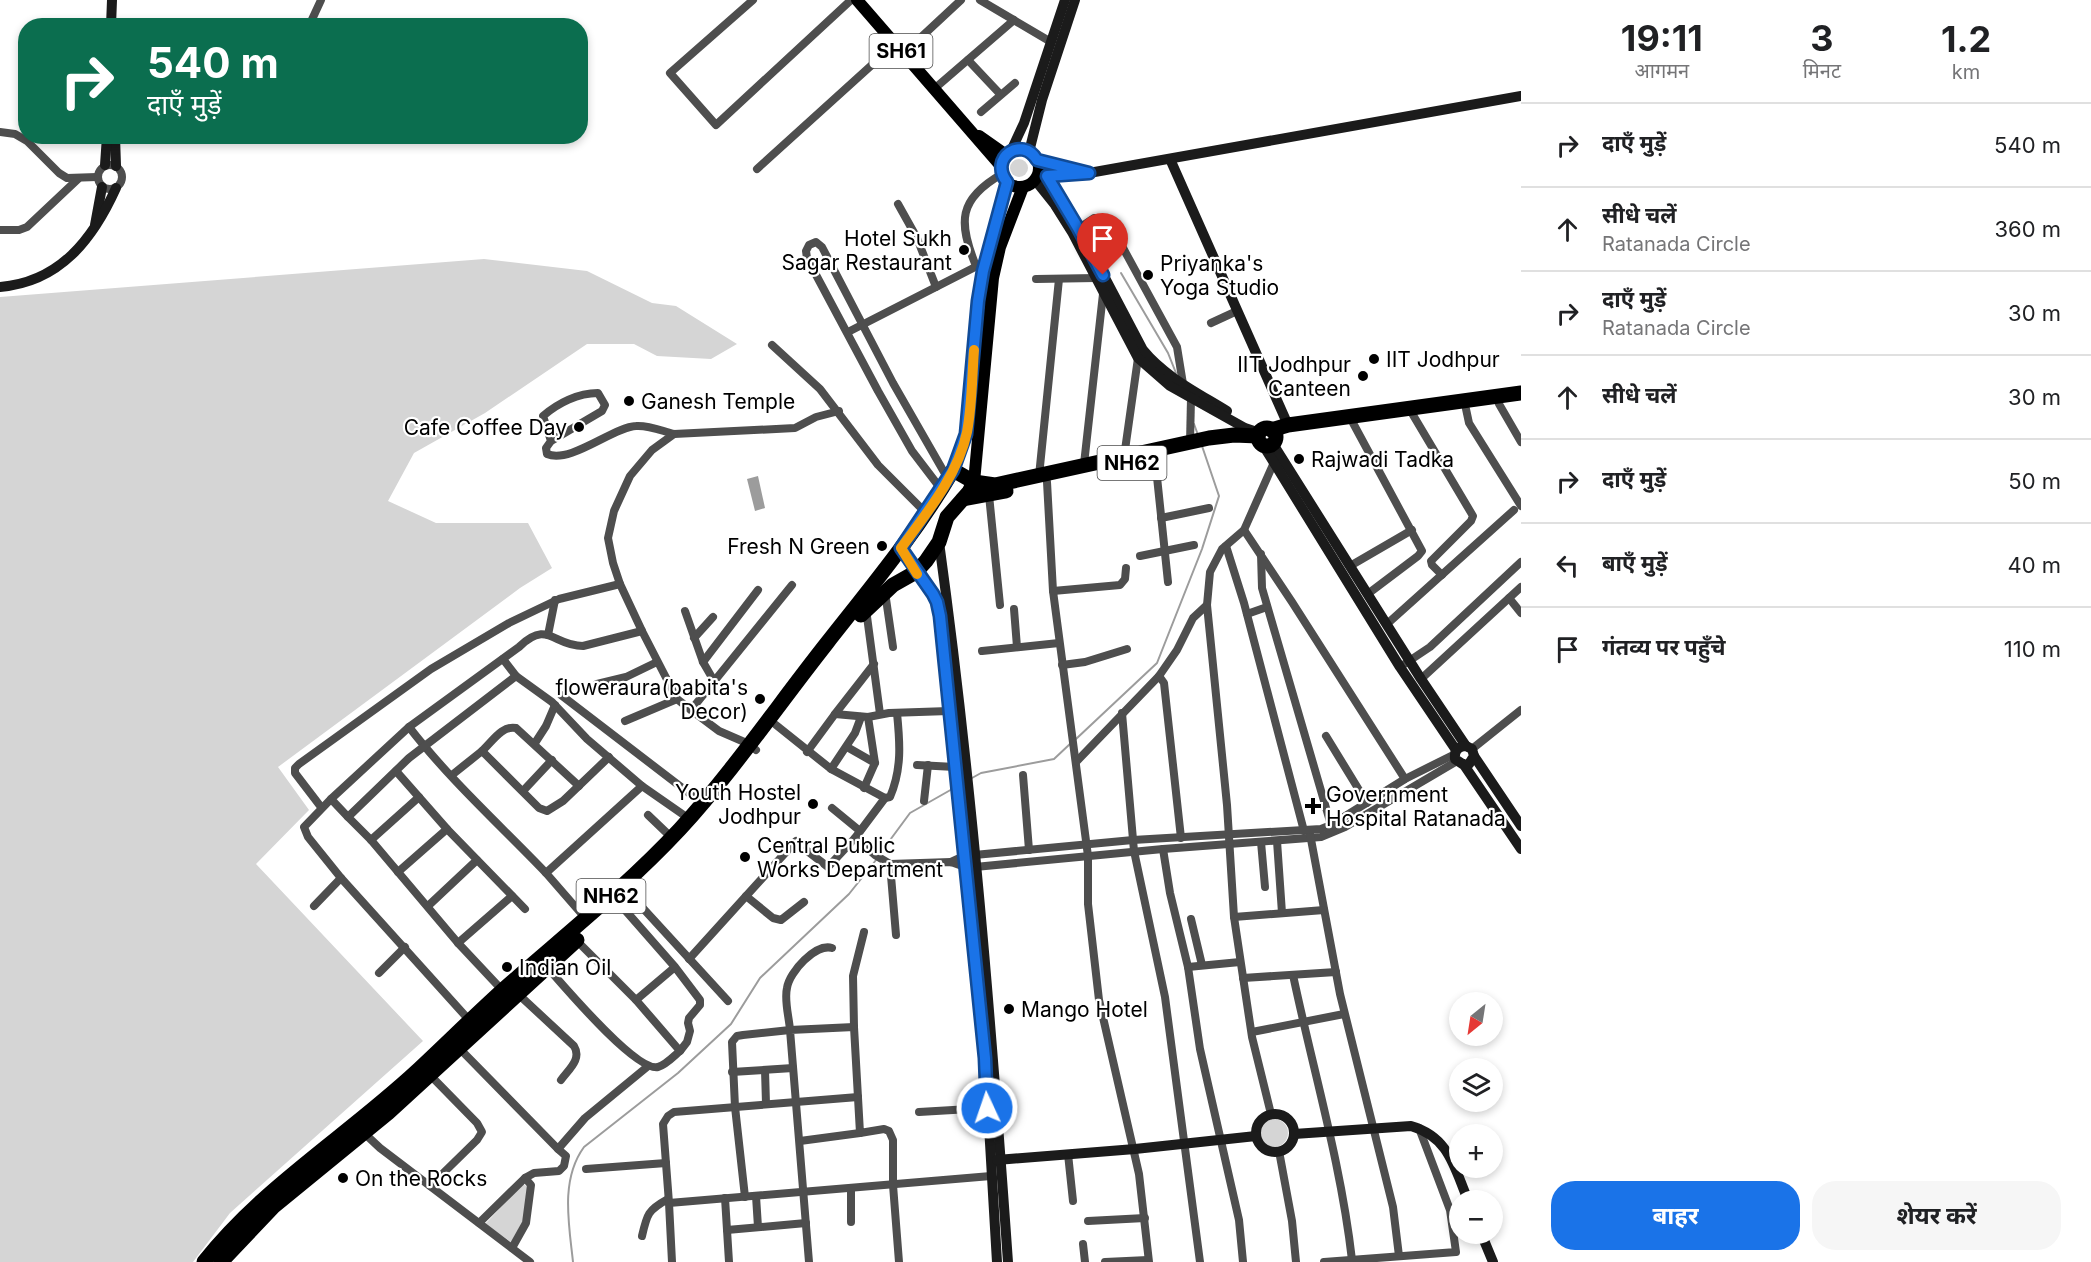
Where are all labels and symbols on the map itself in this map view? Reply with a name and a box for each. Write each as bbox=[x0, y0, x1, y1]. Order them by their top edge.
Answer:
road number: SH61 bbox=[870, 34, 932, 68]
pin bbox=[1077, 213, 1128, 275]
place label: Hotel Sukh Sagar Restaurant bbox=[782, 226, 952, 275]
marker: Hotel Sukh Sagar Restaurant bbox=[957, 243, 971, 257]
place label: Priyanka's Yoga Studio bbox=[1160, 251, 1279, 300]
marker: Priyanka's Yoga Studio bbox=[1141, 268, 1155, 282]
place label: IIT Jodhpur bbox=[1386, 347, 1500, 372]
place label: IIT Jodhpur Canteen bbox=[1237, 352, 1351, 401]
marker: IIT Jodhpur bbox=[1367, 352, 1381, 366]
marker: IIT Jodhpur Canteen bbox=[1356, 369, 1370, 383]
place label: Ganesh Temple bbox=[641, 389, 795, 414]
marker: Ganesh Temple bbox=[622, 394, 636, 408]
place label: Cafe Coffee Day bbox=[404, 415, 567, 440]
marker: Cafe Coffee Day bbox=[572, 420, 586, 434]
road number: NH62 bbox=[1098, 446, 1166, 480]
place label: Rajwadi Tadka bbox=[1311, 447, 1454, 472]
marker: Rajwadi Tadka bbox=[1292, 452, 1306, 466]
place label: Fresh N Green bbox=[727, 534, 870, 559]
marker: Fresh N Green bbox=[875, 539, 889, 553]
place label: floweraura(babita's Decor) bbox=[555, 675, 748, 724]
marker: floweraura(babita's Decor) bbox=[753, 692, 767, 706]
place label: Youth Hostel Jodhpur bbox=[675, 780, 801, 829]
place label: Government Hospital Ratanada bbox=[1326, 782, 1506, 831]
marker: Youth Hostel Jodhpur bbox=[806, 797, 820, 811]
marker: Government Hospital Ratanada bbox=[1304, 797, 1322, 815]
place label: Central Public Works Department bbox=[757, 833, 943, 882]
marker: Central Public Works Department bbox=[738, 850, 752, 864]
road number: NH62 bbox=[576, 879, 646, 913]
place label: Indian Oil bbox=[519, 955, 611, 980]
marker: Indian Oil bbox=[500, 960, 514, 974]
north arrow bbox=[1449, 992, 1503, 1046]
place label: Mango Hotel bbox=[1021, 997, 1148, 1022]
marker: Mango Hotel bbox=[1002, 1002, 1016, 1016]
position arrow bbox=[955, 1076, 1019, 1140]
place label: On the Rocks bbox=[355, 1166, 487, 1191]
marker: On the Rocks bbox=[336, 1171, 350, 1185]

